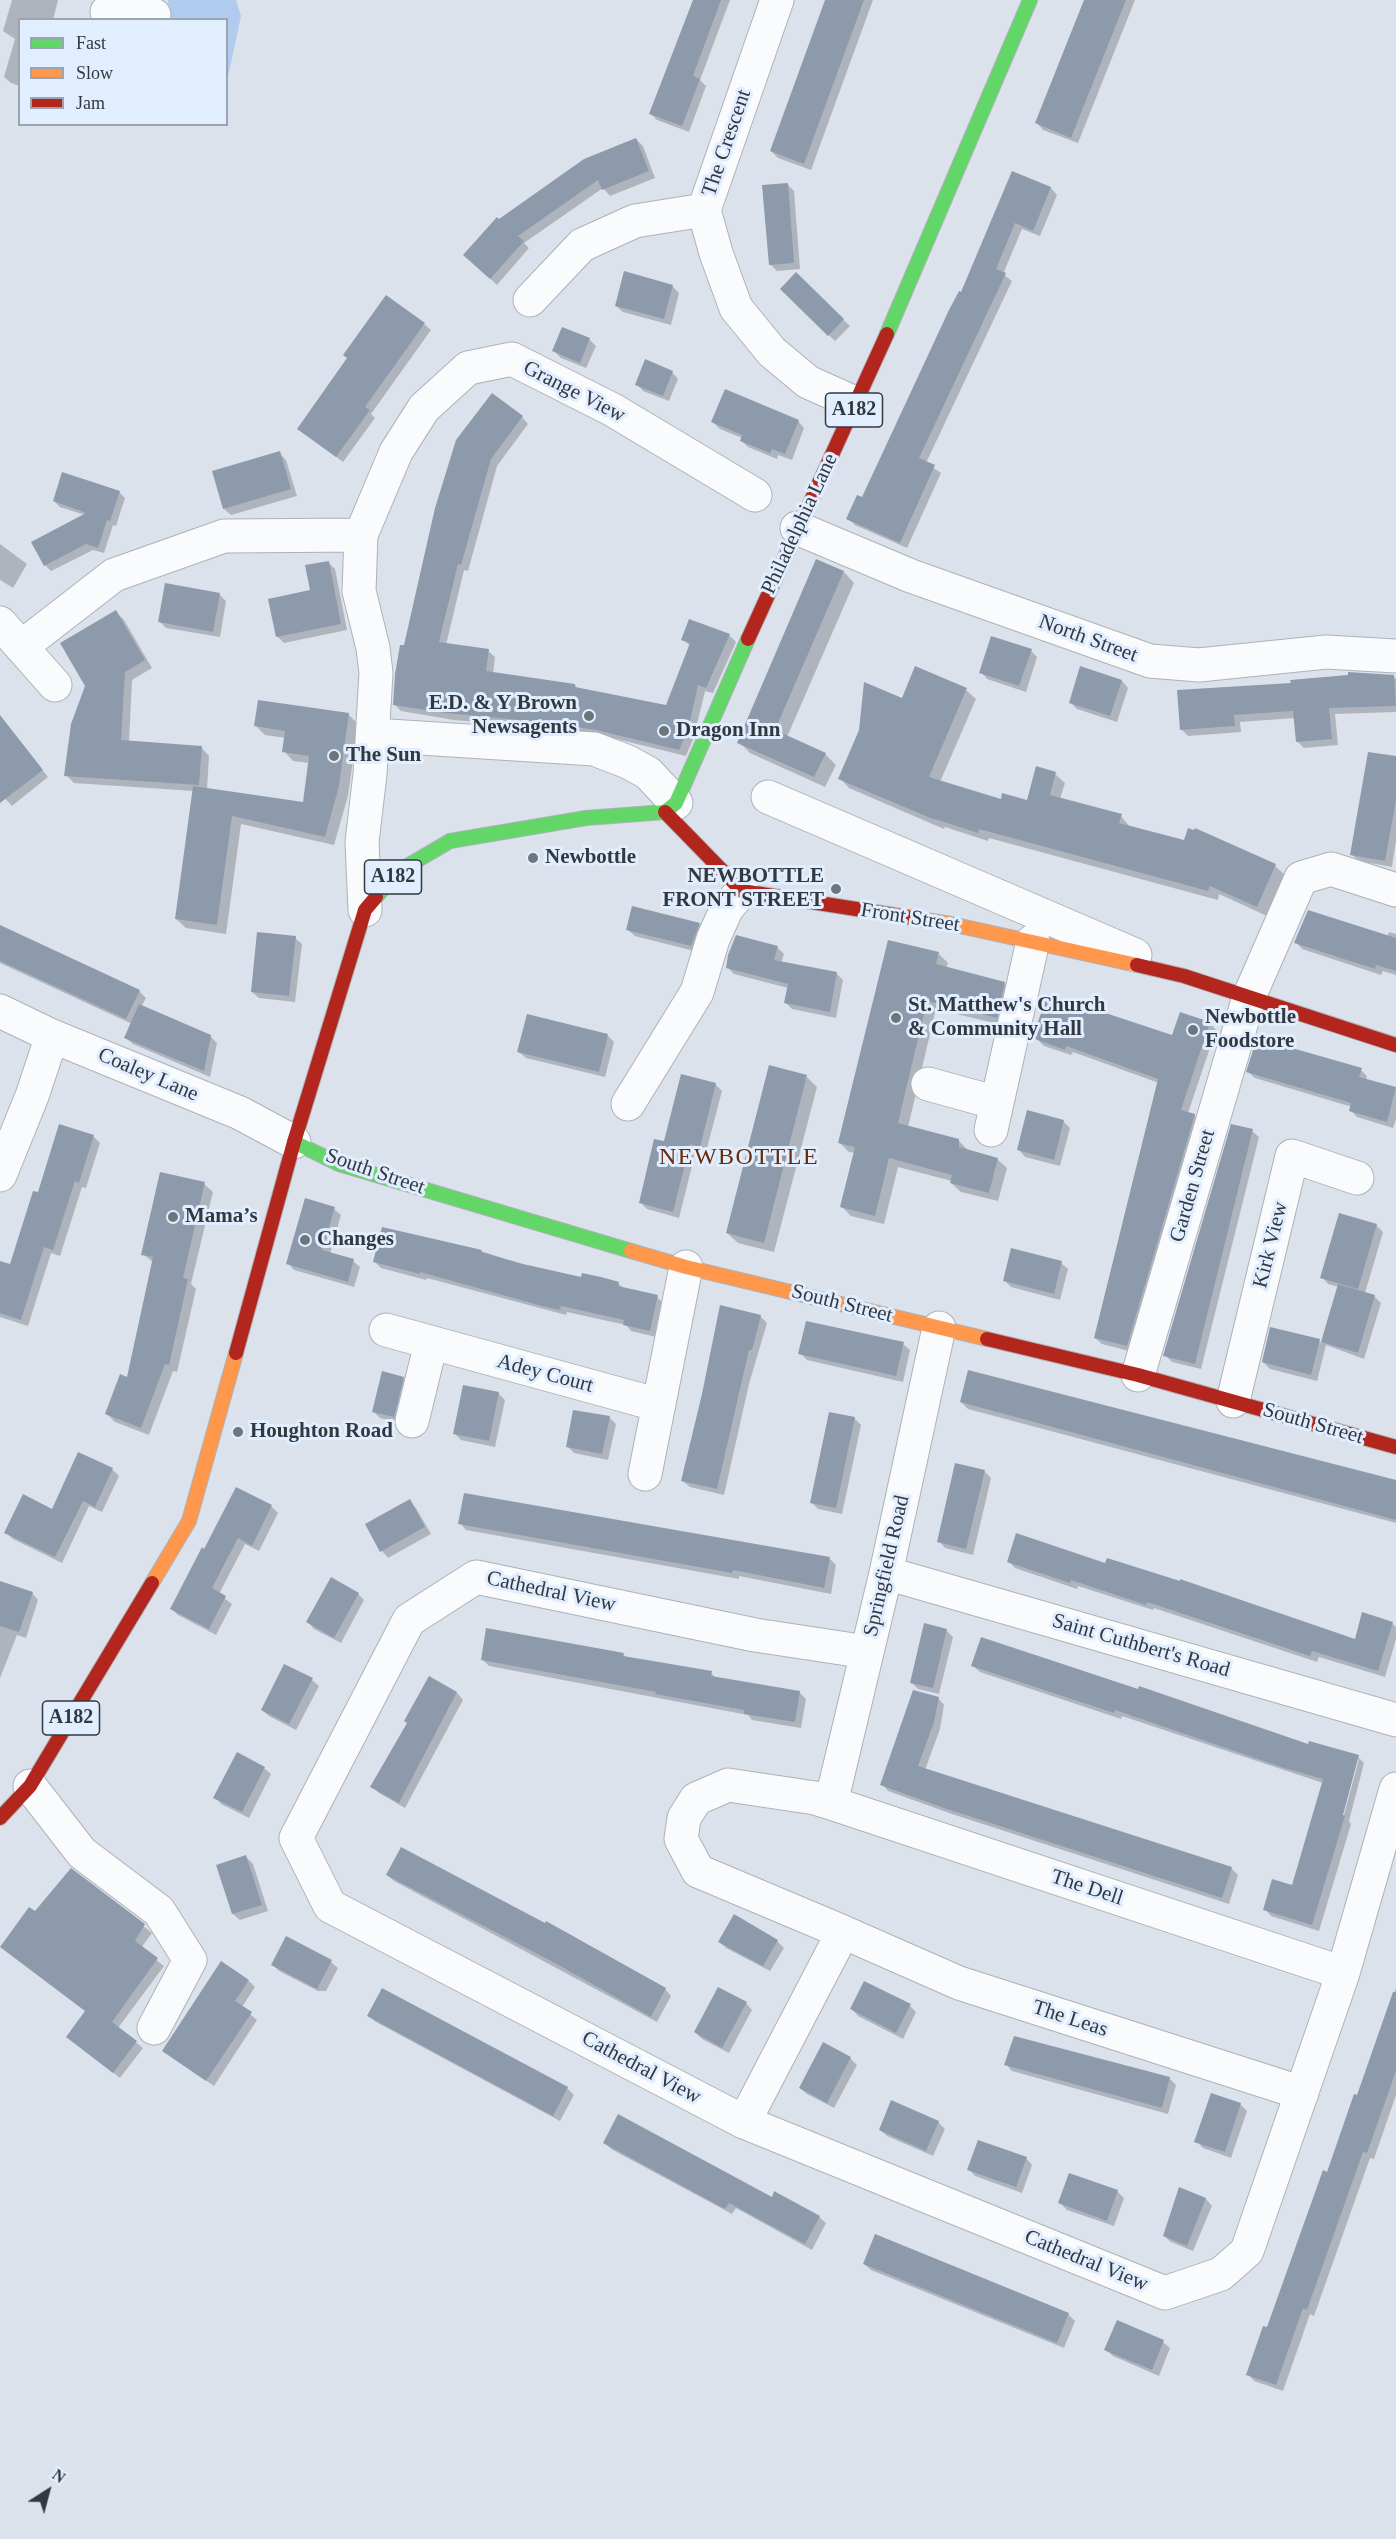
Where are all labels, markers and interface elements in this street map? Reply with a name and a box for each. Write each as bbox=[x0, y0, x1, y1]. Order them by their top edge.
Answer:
legend bbox=[18, 18, 228, 126]
text: Fast bbox=[76, 33, 106, 53]
text: Slow bbox=[76, 63, 113, 83]
street label: The Crescent bbox=[697, 86, 757, 200]
text: Jam bbox=[76, 93, 105, 113]
street label: Grange View bbox=[519, 356, 629, 428]
road number: A182 bbox=[826, 393, 882, 427]
street label: Philadelphia Lane bbox=[756, 450, 844, 598]
street label: North Street bbox=[1035, 610, 1141, 668]
place label: E.D. & Y Brown Newsagents bbox=[429, 691, 577, 741]
marker: E.D. & Y Brown Newsagents bbox=[582, 709, 596, 723]
place label: Dragon Inn bbox=[676, 718, 780, 744]
marker: Dragon Inn bbox=[657, 724, 671, 738]
place label: The Sun bbox=[346, 743, 421, 769]
marker: The Sun bbox=[327, 749, 341, 763]
place label: Newbottle bbox=[545, 845, 636, 871]
marker: Newbottle bbox=[526, 851, 540, 865]
road number: A182 bbox=[364, 860, 422, 894]
place label: NEWBOTTLE FRONT STREET bbox=[662, 864, 824, 914]
marker: NEWBOTTLE FRONT STREET bbox=[829, 882, 843, 896]
street label: Front Street bbox=[859, 898, 961, 938]
place label: St. Matthew's Church & Community Hall bbox=[908, 993, 1105, 1043]
place label: Newbottle Foodstore bbox=[1205, 1005, 1296, 1055]
marker: St. Matthew's Church & Community Hall bbox=[889, 1011, 903, 1025]
marker: Newbottle Foodstore bbox=[1186, 1023, 1200, 1037]
street label: Coaley Lane bbox=[94, 1043, 202, 1107]
street label: Garden Street bbox=[1165, 1127, 1221, 1245]
street label: South Street bbox=[322, 1143, 428, 1201]
district label: NEWBOTTLE bbox=[659, 1144, 819, 1172]
street label: Kirk View bbox=[1248, 1199, 1294, 1291]
place label: Mama’s bbox=[185, 1204, 258, 1230]
marker: Mama’s bbox=[166, 1210, 180, 1224]
place label: Changes bbox=[317, 1227, 394, 1253]
marker: Changes bbox=[298, 1233, 312, 1247]
street label: South Street bbox=[789, 1279, 895, 1329]
street label: Adey Court bbox=[494, 1349, 596, 1399]
street label: South Street bbox=[1260, 1398, 1366, 1450]
place label: Houghton Road bbox=[250, 1419, 393, 1445]
marker: Houghton Road bbox=[231, 1425, 245, 1439]
street label: Springfield Road bbox=[859, 1493, 915, 1639]
street label: Cathedral View bbox=[484, 1566, 618, 1618]
street label: Saint Cuthbert's Road bbox=[1049, 1609, 1233, 1683]
road number: A182 bbox=[42, 1701, 100, 1735]
street label: The Dell bbox=[1048, 1865, 1126, 1911]
street label: The Leas bbox=[1029, 1995, 1111, 2043]
street label: Cathedral View bbox=[577, 2026, 705, 2110]
street label: Cathedral View bbox=[1021, 2225, 1151, 2297]
north arrow bbox=[18, 2461, 78, 2521]
text: N bbox=[49, 2466, 69, 2486]

